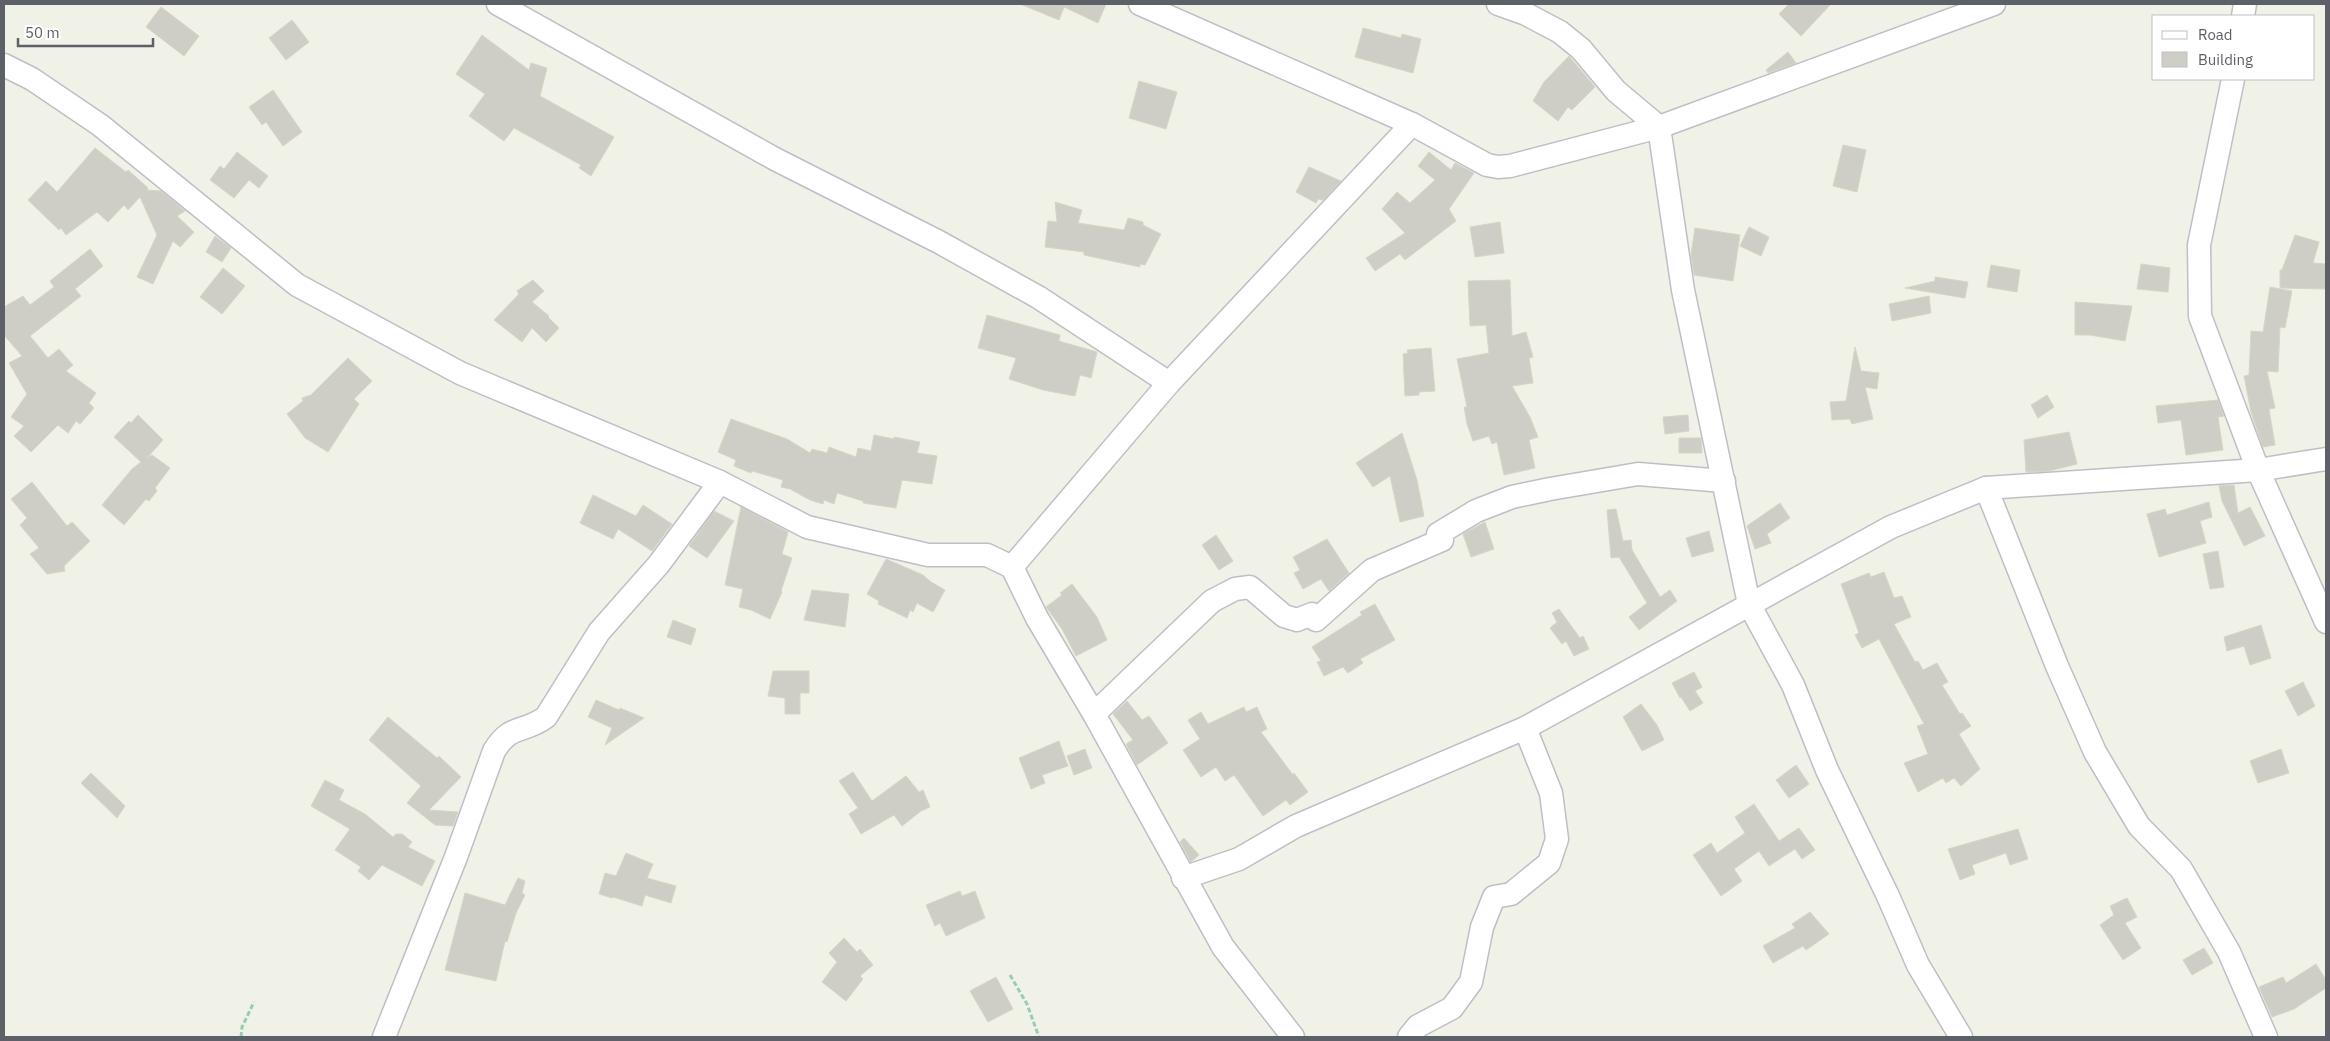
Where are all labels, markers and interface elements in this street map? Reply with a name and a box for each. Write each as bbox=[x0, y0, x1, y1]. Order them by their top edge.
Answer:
scale bar bbox=[18, 15, 152, 47]
legend bbox=[2152, 15, 2315, 80]
text: 50 m bbox=[25, 23, 60, 42]
text: Road bbox=[2198, 25, 2233, 44]
text: Building bbox=[2198, 50, 2253, 69]

